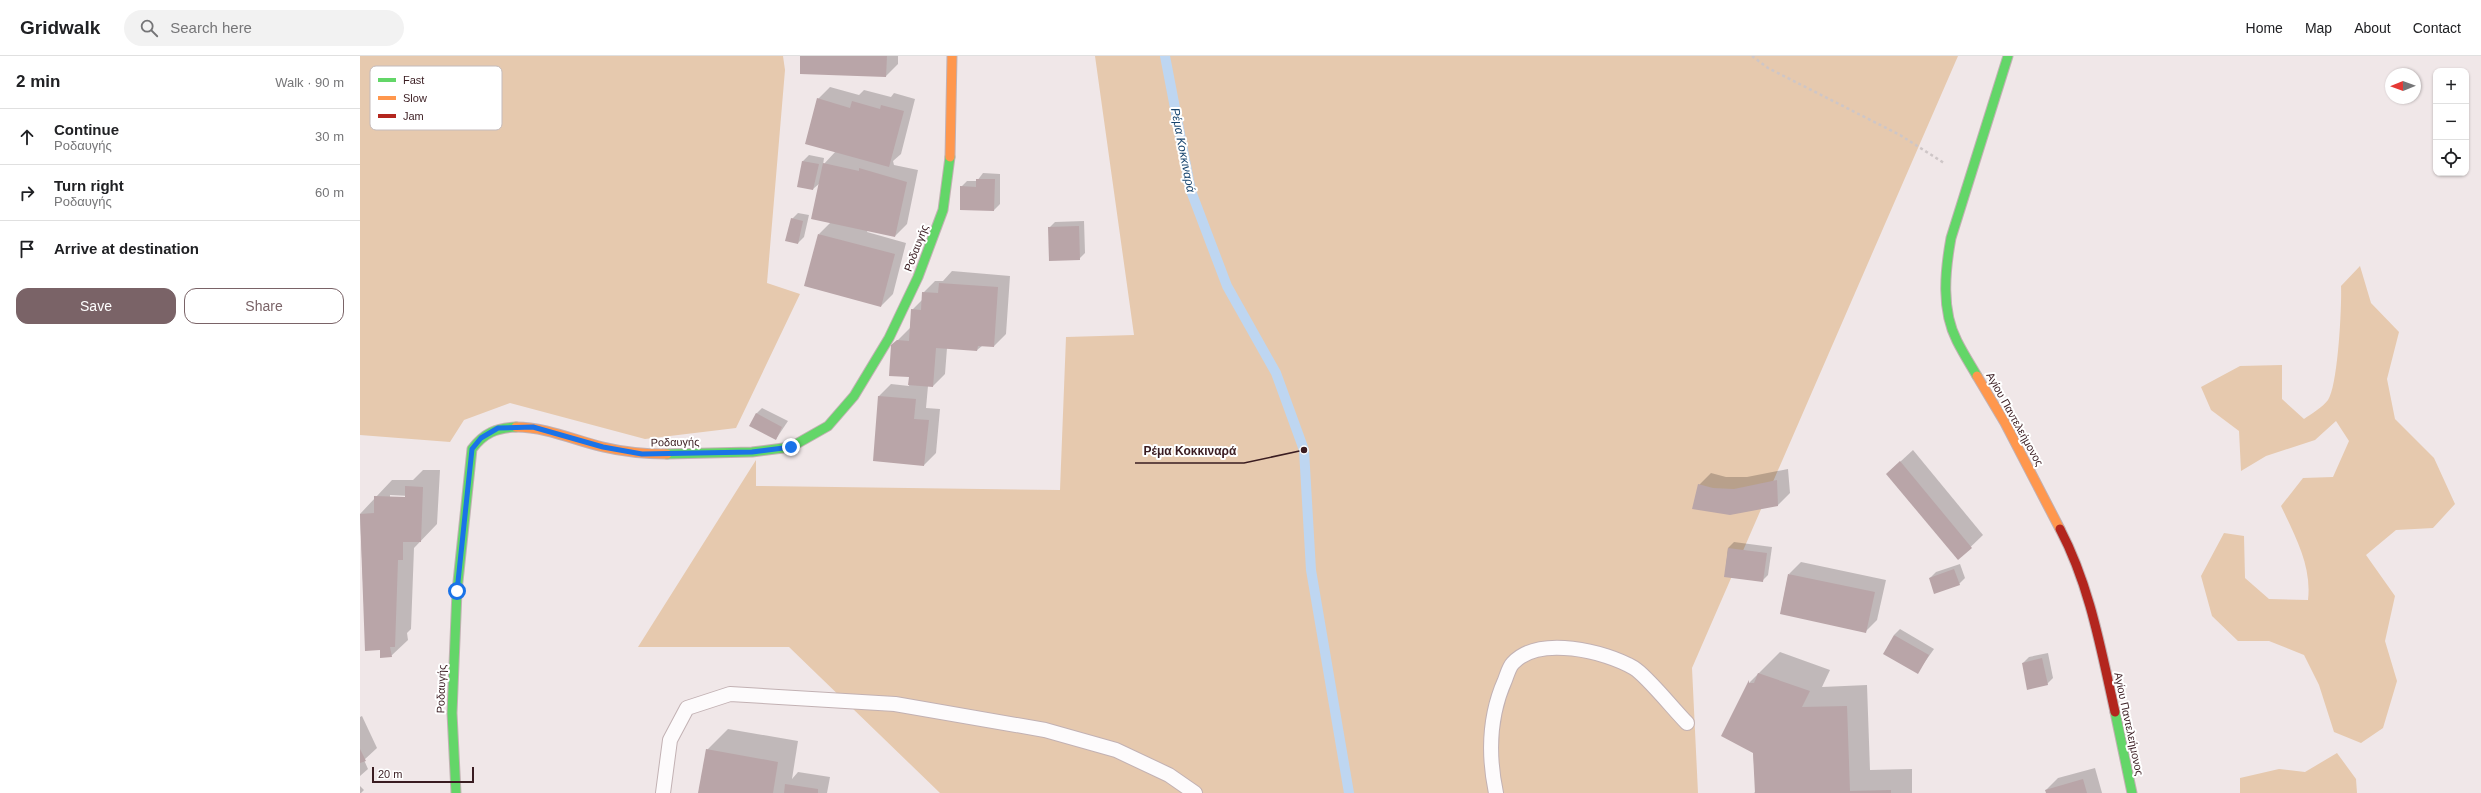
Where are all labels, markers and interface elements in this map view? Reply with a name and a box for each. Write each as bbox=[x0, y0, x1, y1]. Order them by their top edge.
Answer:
search box bbox=[124, 10, 404, 46]
text: Gridwalk bbox=[20, 17, 100, 38]
icon: search bbox=[138, 17, 160, 39]
text: Search here bbox=[170, 19, 252, 36]
text: Home bbox=[2246, 20, 2283, 36]
text: Map bbox=[2305, 20, 2332, 36]
text: About bbox=[2354, 20, 2391, 36]
text: Contact bbox=[2413, 20, 2461, 36]
legend bbox=[370, 66, 502, 130]
north arrow bbox=[2385, 68, 2421, 104]
map controls bbox=[2433, 68, 2469, 176]
button: + bbox=[2433, 68, 2469, 104]
text: 2 min bbox=[16, 72, 60, 91]
text: Fast bbox=[403, 74, 424, 86]
text: Walk · 90 m bbox=[275, 75, 344, 90]
text: Slow bbox=[403, 92, 427, 104]
button: − bbox=[2433, 104, 2469, 140]
water label: Ρέμα Κοκκιναρά bbox=[1168, 107, 1198, 195]
text: Jam bbox=[403, 110, 424, 122]
text: Continue bbox=[54, 121, 119, 138]
icon: ahead bbox=[16, 126, 38, 148]
text: 30 m bbox=[315, 129, 344, 144]
text: Ροδαυγής bbox=[54, 138, 112, 153]
button: locate bbox=[2433, 140, 2469, 176]
text: Turn right bbox=[54, 177, 124, 194]
icon: right bbox=[16, 182, 38, 204]
text: 60 m bbox=[315, 185, 344, 200]
text: Ροδαυγής bbox=[54, 194, 112, 209]
street label: Ροδαυγής bbox=[902, 223, 930, 273]
icon: arrive bbox=[16, 238, 38, 260]
text: Arrive at destination bbox=[54, 240, 199, 257]
button: Save bbox=[16, 288, 176, 324]
button: Share bbox=[184, 288, 344, 324]
street label: Αγίου Παντελεήμονος bbox=[1984, 370, 2046, 468]
street label: Ροδαυγής bbox=[650, 436, 700, 448]
route end bbox=[782, 438, 800, 456]
callout: Ρέμα Κοκκιναρά bbox=[1135, 439, 1244, 463]
text: Ρέμα Κοκκιναρά bbox=[1144, 444, 1237, 458]
route start bbox=[448, 582, 466, 600]
street label: Ροδαυγής bbox=[434, 664, 448, 714]
street label: Αγίου Παντελεήμονος bbox=[2112, 671, 2146, 777]
scale bar bbox=[372, 765, 474, 784]
text: 20 m bbox=[378, 768, 402, 780]

